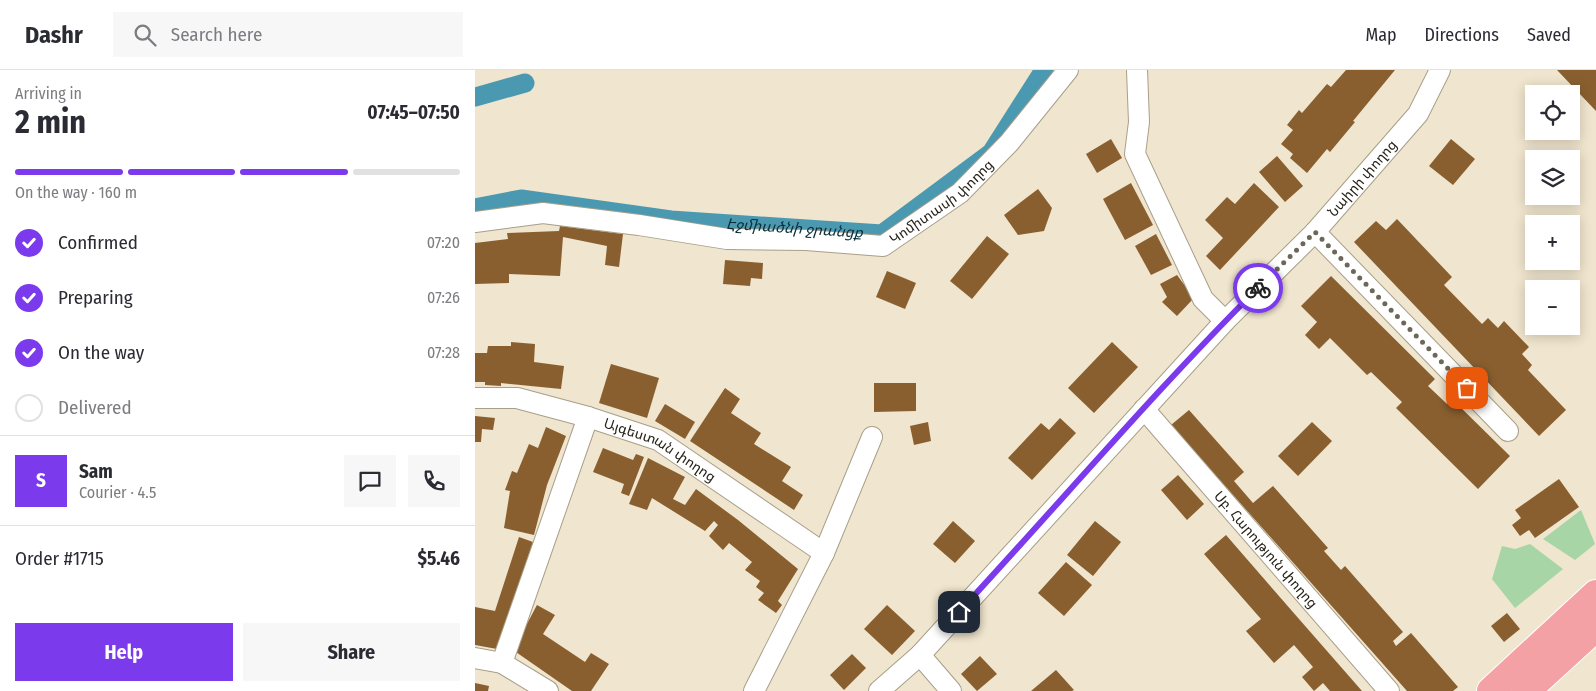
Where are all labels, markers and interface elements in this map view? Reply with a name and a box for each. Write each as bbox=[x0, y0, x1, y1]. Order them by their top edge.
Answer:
search box bbox=[113, 12, 463, 57]
text: Dashr bbox=[25, 21, 83, 49]
icon: search bbox=[131, 21, 159, 49]
text: Search here bbox=[171, 23, 262, 46]
text: Map bbox=[1365, 24, 1397, 46]
text: Directions bbox=[1425, 24, 1499, 46]
text: Saved bbox=[1527, 24, 1571, 46]
text: Arriving in bbox=[15, 84, 82, 103]
map controls bbox=[1525, 85, 1580, 335]
button: locate bbox=[1525, 85, 1580, 140]
text: 07:45–07:50 bbox=[367, 101, 460, 124]
text: 2 min bbox=[15, 103, 86, 141]
street label: Նաիրի փողոց bbox=[1324, 137, 1400, 220]
button: layers bbox=[1525, 150, 1580, 205]
street label: Կոմիտասի փողոց bbox=[886, 156, 997, 248]
text: On the way · 160 m bbox=[15, 183, 137, 202]
water label: Էջմիածնի ջրանցք bbox=[725, 215, 864, 242]
button: + bbox=[1525, 215, 1580, 270]
icon: check bbox=[15, 229, 43, 257]
text: Confirmed bbox=[58, 231, 138, 254]
text: 07:20 bbox=[427, 233, 460, 252]
courier bbox=[1233, 263, 1283, 313]
icon: bike bbox=[1244, 274, 1272, 302]
button: − bbox=[1525, 280, 1580, 335]
icon: check bbox=[15, 284, 43, 312]
text: Preparing bbox=[58, 286, 133, 309]
text: 07:26 bbox=[427, 288, 460, 307]
icon: check bbox=[15, 339, 43, 367]
text: On the way bbox=[58, 341, 144, 364]
text: 07:28 bbox=[427, 343, 460, 362]
pin bbox=[1446, 367, 1488, 409]
icon: bag bbox=[1453, 374, 1481, 402]
text: Delivered bbox=[58, 396, 132, 419]
street label: Այգեստան փողոց bbox=[601, 415, 719, 486]
button: chat bbox=[344, 455, 396, 507]
button: phone bbox=[408, 455, 460, 507]
text: Sam bbox=[79, 460, 113, 483]
text: S bbox=[36, 469, 46, 492]
text: Courier · 4.5 bbox=[79, 483, 156, 502]
street label: Սբ. Հարություն փողոց bbox=[1210, 488, 1321, 612]
text: Order #1715 bbox=[15, 547, 104, 570]
text: $5.46 bbox=[418, 547, 460, 570]
pin bbox=[938, 591, 980, 633]
icon: home bbox=[945, 598, 973, 626]
button: Help bbox=[15, 623, 233, 681]
button: Share bbox=[243, 623, 460, 681]

